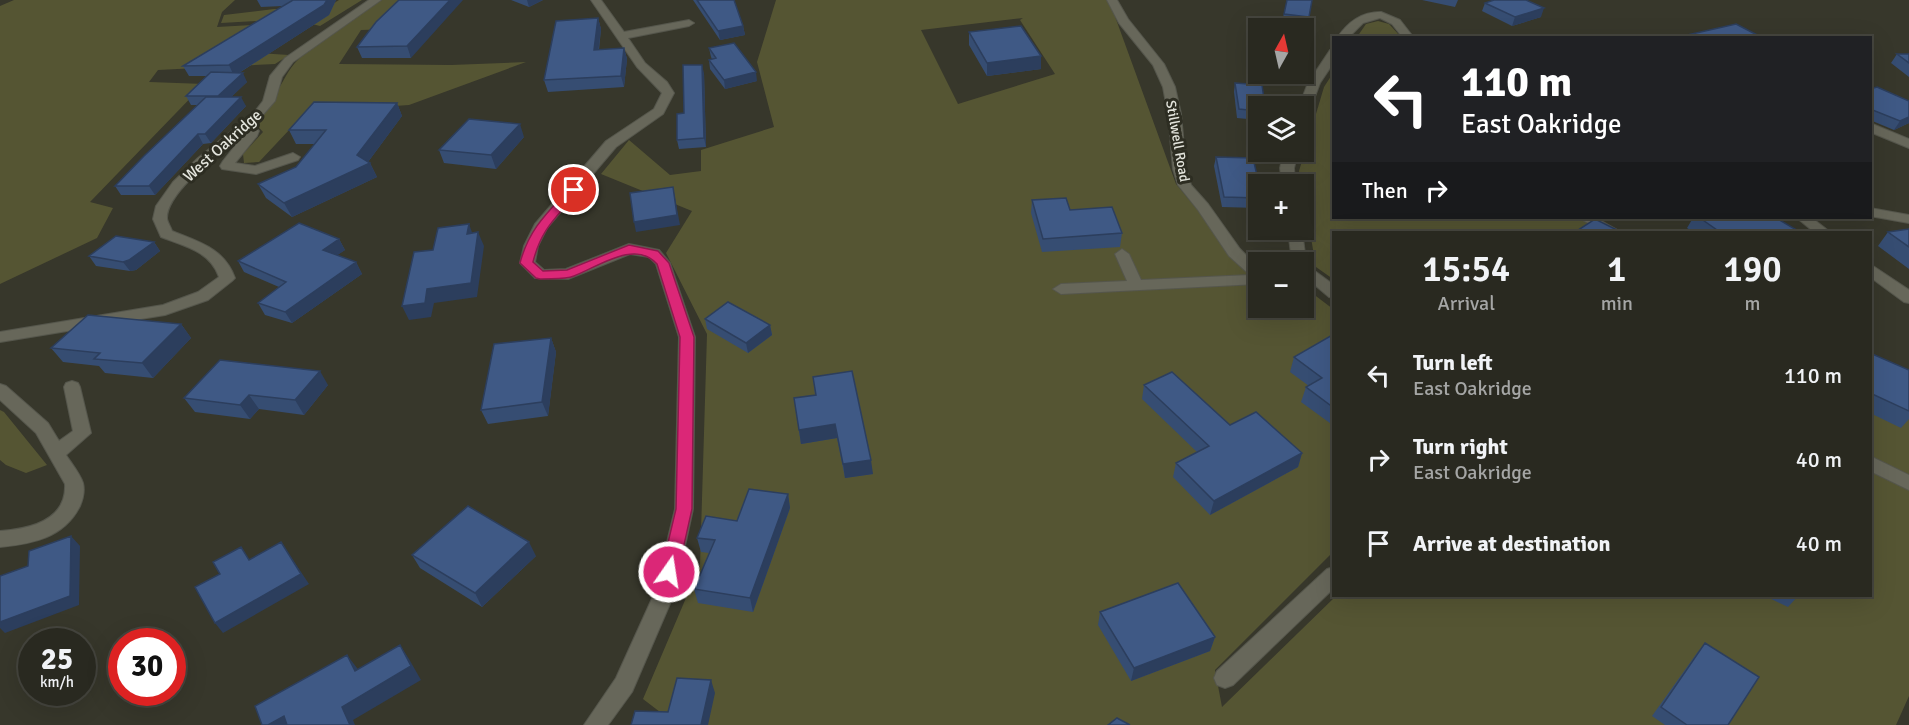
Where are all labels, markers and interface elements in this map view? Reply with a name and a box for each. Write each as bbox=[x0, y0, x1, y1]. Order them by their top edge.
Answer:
north arrow bbox=[1248, 18, 1314, 84]
map controls bbox=[1248, 18, 1314, 318]
text: 110 m bbox=[1461, 57, 1572, 108]
icon: left bbox=[1362, 60, 1440, 138]
button: layers bbox=[1248, 96, 1314, 162]
street label: Stillwell Road bbox=[1162, 99, 1193, 183]
street label: West Oakridge bbox=[179, 105, 266, 186]
text: East Oakridge bbox=[1461, 108, 1621, 141]
pin bbox=[548, 164, 599, 215]
icon: arrive bbox=[557, 173, 590, 206]
button: + bbox=[1248, 174, 1314, 240]
icon: right bbox=[1420, 174, 1453, 207]
text: Then bbox=[1362, 177, 1408, 204]
text: 15:54 bbox=[1422, 247, 1510, 292]
text: 1 bbox=[1607, 247, 1627, 292]
text: 190 bbox=[1723, 247, 1782, 292]
button: − bbox=[1248, 252, 1314, 318]
text: Arrival bbox=[1438, 291, 1495, 316]
text: min bbox=[1601, 291, 1633, 316]
text: m bbox=[1744, 291, 1760, 316]
text: Turn left bbox=[1413, 349, 1493, 376]
icon: left bbox=[1362, 359, 1395, 392]
text: 110 m bbox=[1784, 362, 1842, 389]
text: East Oakridge bbox=[1413, 376, 1532, 401]
text: Turn right bbox=[1413, 433, 1508, 460]
icon: right bbox=[1362, 443, 1395, 476]
text: 40 m bbox=[1796, 446, 1842, 473]
text: East Oakridge bbox=[1413, 460, 1532, 485]
icon: arrive bbox=[1362, 527, 1395, 560]
text: Arrive at destination bbox=[1413, 530, 1610, 557]
text: 40 m bbox=[1796, 530, 1842, 557]
position arrow bbox=[637, 540, 701, 604]
speed limit sign: 30 bbox=[108, 628, 186, 706]
text: 25 bbox=[41, 641, 73, 678]
text: km/h bbox=[40, 673, 74, 691]

